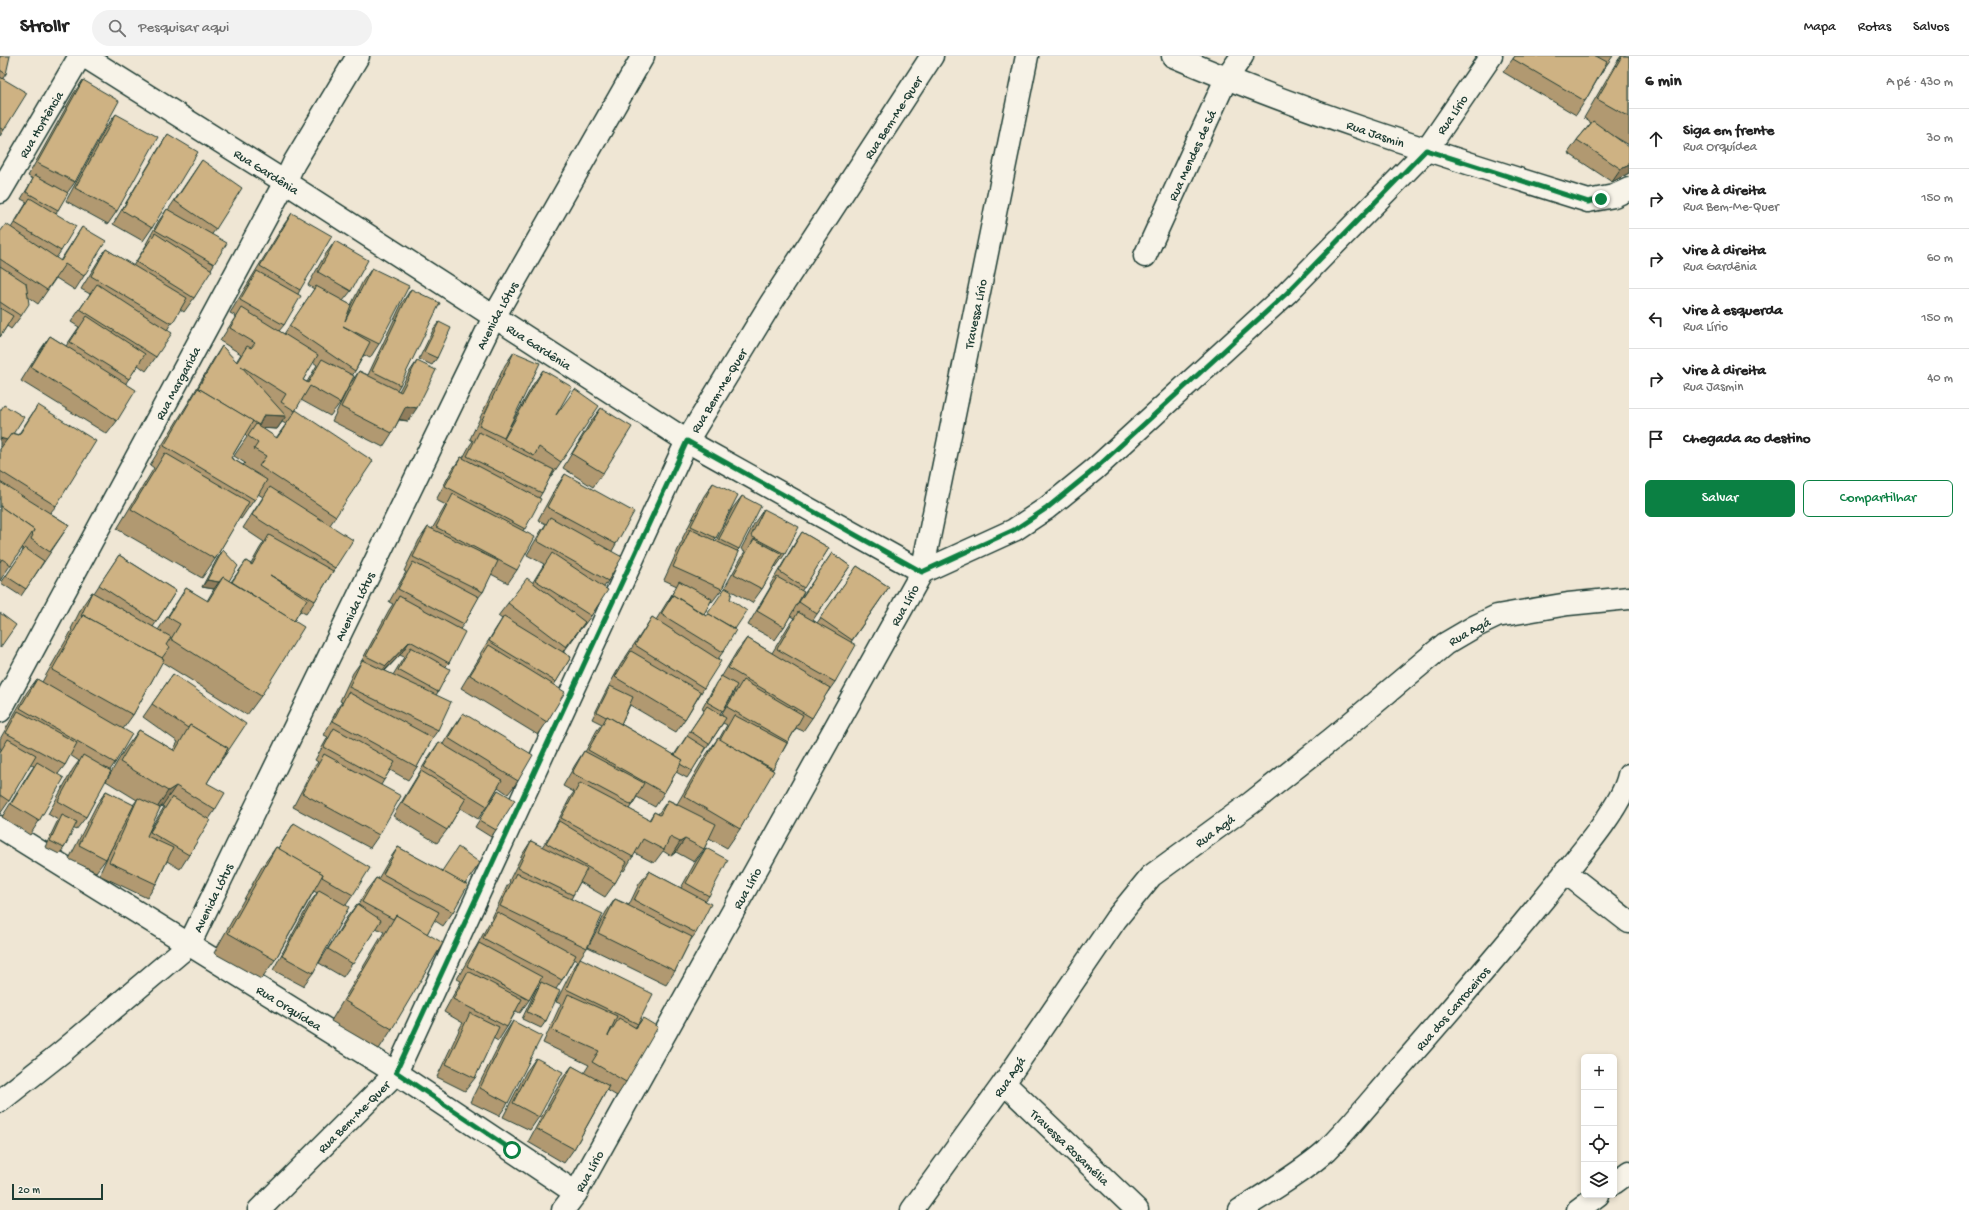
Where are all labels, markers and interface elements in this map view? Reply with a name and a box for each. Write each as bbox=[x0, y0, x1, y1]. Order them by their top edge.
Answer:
search box bbox=[92, 10, 372, 46]
text: Strollr bbox=[20, 16, 68, 39]
icon: search bbox=[106, 17, 128, 39]
text: Pesquisar aqui bbox=[138, 19, 229, 37]
text: Mapa bbox=[1804, 19, 1836, 36]
text: Rotas bbox=[1858, 19, 1891, 36]
text: Salvos bbox=[1913, 19, 1949, 36]
text: 6 min bbox=[1645, 72, 1681, 92]
street label: Rua Bem-Me-Quer bbox=[862, 73, 928, 163]
text: A pé · 430 m bbox=[1886, 75, 1953, 90]
street label: Rua Hortência bbox=[17, 89, 68, 161]
street label: Rua Lírio bbox=[1435, 92, 1472, 138]
street label: Rua Mendes de Sá bbox=[1166, 108, 1221, 204]
street label: Rua Jasmin bbox=[1344, 118, 1407, 152]
text: Siga em frente bbox=[1683, 122, 1774, 140]
icon: ahead bbox=[1645, 128, 1667, 150]
text: 30 m bbox=[1927, 131, 1953, 146]
text: Rua Orquídea bbox=[1683, 140, 1757, 155]
street label: Rua Gardênia bbox=[230, 147, 302, 199]
text: Vire à direita bbox=[1683, 182, 1766, 200]
icon: right bbox=[1645, 188, 1667, 210]
route end bbox=[1592, 190, 1610, 208]
text: 150 m bbox=[1921, 191, 1953, 206]
text: Rua Bem-Me-Quer bbox=[1683, 200, 1779, 215]
text: Vire à direita bbox=[1683, 242, 1766, 260]
icon: right bbox=[1645, 248, 1667, 270]
text: 60 m bbox=[1927, 251, 1953, 266]
text: Rua Gardênia bbox=[1683, 260, 1757, 275]
street label: Travessa Lírio bbox=[962, 278, 991, 352]
street label: Avenida Lótus bbox=[474, 279, 523, 353]
text: Vire à esquerda bbox=[1683, 302, 1783, 320]
icon: left bbox=[1645, 308, 1667, 330]
text: 150 m bbox=[1921, 311, 1953, 326]
text: Rua Lírio bbox=[1683, 320, 1728, 335]
street label: Rua Gardênia bbox=[503, 322, 574, 375]
street label: Rua Margarida bbox=[153, 344, 205, 423]
street label: Rua Bem-Me-Quer bbox=[689, 345, 752, 436]
text: Vire à direita bbox=[1683, 362, 1766, 380]
icon: right bbox=[1645, 368, 1667, 390]
text: 40 m bbox=[1927, 371, 1953, 386]
text: Rua Jasmin bbox=[1683, 380, 1743, 395]
icon: arrive bbox=[1645, 428, 1667, 450]
text: Chegada ao destino bbox=[1683, 430, 1810, 448]
button: Salvar bbox=[1645, 480, 1795, 517]
button: Compartilhar bbox=[1803, 480, 1953, 517]
street label: Avenida Lótus bbox=[333, 569, 380, 644]
street label: Rua Lírio bbox=[889, 582, 924, 629]
street label: Rua Agá bbox=[1447, 615, 1494, 650]
street label: Rua Agá bbox=[1193, 812, 1239, 851]
street label: Avenida Lótus bbox=[191, 860, 238, 935]
street label: Rua Lírio bbox=[731, 865, 766, 912]
street label: Rua dos Carroceiros bbox=[1414, 964, 1495, 1054]
street label: Rua Orquídea bbox=[253, 983, 324, 1035]
street label: Rua Agá bbox=[991, 1054, 1030, 1101]
map controls bbox=[1581, 1054, 1617, 1198]
button: + bbox=[1581, 1054, 1617, 1090]
street label: Rua Bem-Me-Quer bbox=[316, 1078, 395, 1157]
button: − bbox=[1581, 1090, 1617, 1126]
street label: Travessa Rosamélia bbox=[1025, 1106, 1112, 1190]
button: locate bbox=[1581, 1126, 1617, 1162]
route start bbox=[503, 1141, 521, 1159]
street label: Rua Lírio bbox=[573, 1148, 608, 1195]
button: layers bbox=[1581, 1162, 1617, 1198]
scale bar bbox=[12, 1182, 103, 1201]
text: 20 m bbox=[18, 1185, 40, 1197]

